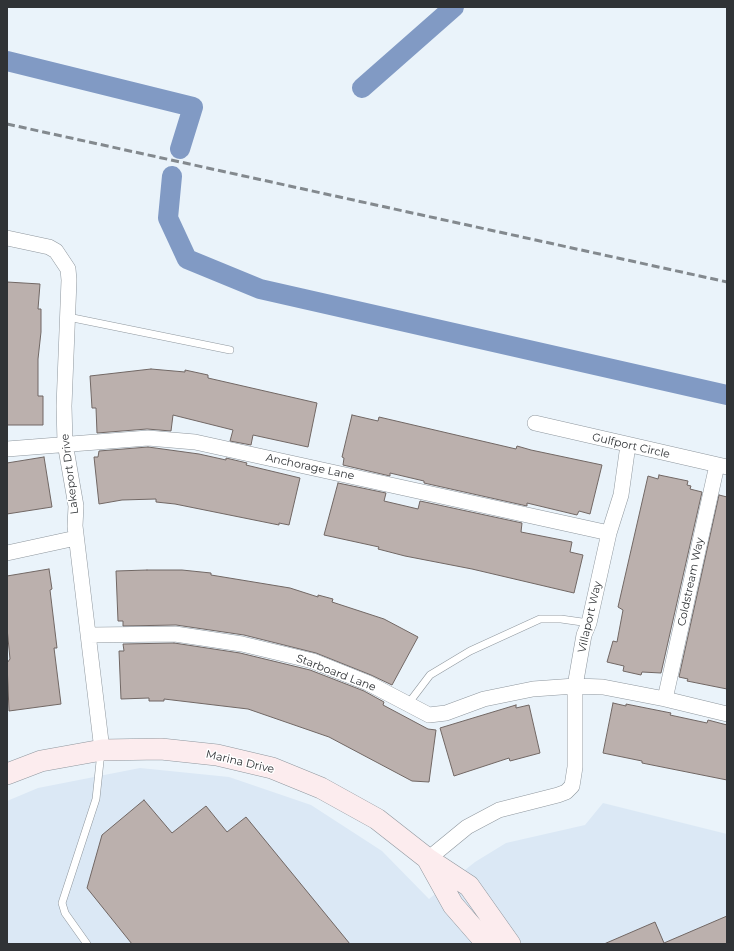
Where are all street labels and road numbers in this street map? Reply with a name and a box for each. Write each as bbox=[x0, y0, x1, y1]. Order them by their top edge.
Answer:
street label: Gulfport Circle bbox=[591, 431, 671, 461]
street label: Lakeport Drive bbox=[59, 433, 81, 515]
street label: Anchorage Lane bbox=[264, 451, 356, 483]
street label: Coldstream Way bbox=[675, 536, 707, 628]
street label: Villaport Way bbox=[575, 580, 605, 654]
street label: Starboard Lane bbox=[294, 652, 378, 694]
street label: Marina Drive bbox=[204, 748, 276, 776]

